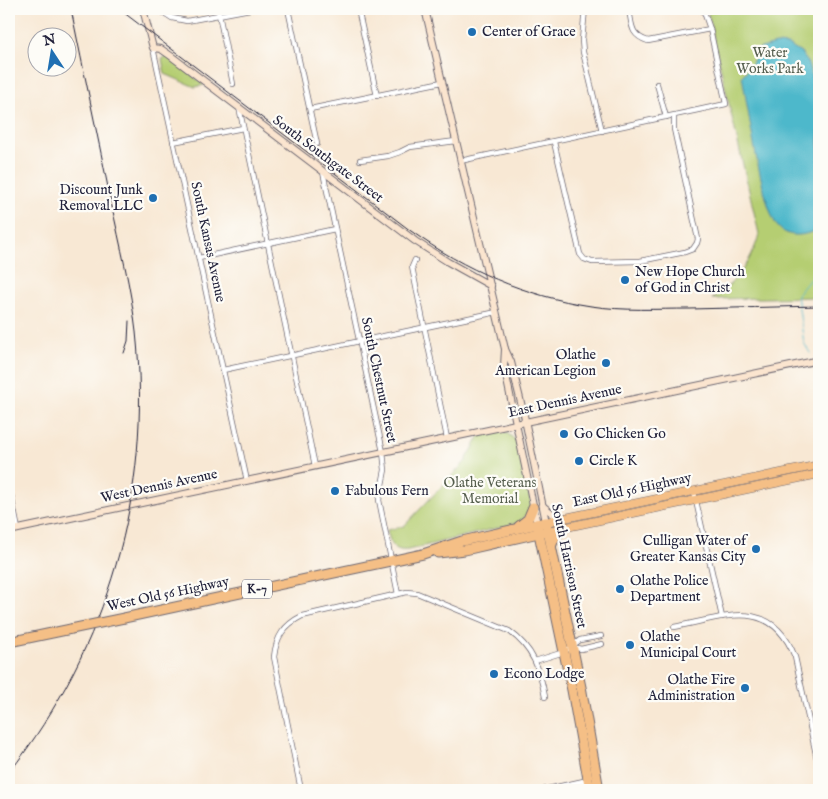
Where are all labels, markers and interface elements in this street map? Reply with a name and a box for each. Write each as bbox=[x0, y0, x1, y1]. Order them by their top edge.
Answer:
place label: Center of Grace bbox=[482, 23, 576, 41]
marker: Center of Grace bbox=[466, 26, 478, 38]
north arrow bbox=[28, 28, 78, 78]
text: N bbox=[41, 30, 57, 51]
park label: Water Works Park bbox=[736, 44, 804, 78]
street label: South Southgate Street bbox=[269, 111, 387, 207]
street label: South Kansas Avenue bbox=[186, 180, 230, 304]
place label: Discount Junk Removal LLC bbox=[59, 181, 144, 215]
marker: Discount Junk Removal LLC bbox=[147, 192, 159, 204]
place label: New Hope Church of God in Christ bbox=[635, 263, 746, 297]
marker: New Hope Church of God in Christ bbox=[619, 274, 631, 286]
street label: South Chestnut Street bbox=[357, 315, 401, 445]
place label: Olathe American Legion bbox=[494, 346, 597, 380]
marker: Olathe American Legion bbox=[600, 357, 612, 369]
street label: East Dennis Avenue bbox=[507, 380, 624, 422]
place label: Go Chicken Go bbox=[574, 425, 666, 443]
marker: Go Chicken Go bbox=[558, 428, 570, 440]
place label: Circle K bbox=[589, 452, 638, 470]
marker: Circle K bbox=[573, 455, 585, 467]
street label: West Dennis Avenue bbox=[99, 465, 220, 507]
street label: East Old 56 Highway bbox=[571, 469, 693, 511]
park label: Olathe Veterans Memorial bbox=[444, 474, 537, 508]
place label: Fabulous Fern bbox=[345, 482, 429, 500]
marker: Fabulous Fern bbox=[329, 485, 341, 497]
street label: South Harrison Street bbox=[547, 502, 591, 630]
place label: Culligan Water of Greater Kansas City bbox=[630, 532, 749, 566]
marker: Culligan Water of Greater Kansas City bbox=[750, 543, 762, 555]
street label: West Old 56 Highway bbox=[105, 572, 231, 616]
place label: Olathe Police Department bbox=[630, 572, 709, 606]
road number: K-7 bbox=[242, 580, 272, 598]
marker: Olathe Police Department bbox=[614, 583, 626, 595]
place label: Olathe Municipal Court bbox=[640, 628, 737, 662]
marker: Olathe Municipal Court bbox=[624, 639, 636, 651]
place label: Econo Lodge bbox=[504, 665, 585, 683]
marker: Econo Lodge bbox=[488, 668, 500, 680]
place label: Olathe Fire Administration bbox=[647, 671, 736, 705]
marker: Olathe Fire Administration bbox=[739, 682, 751, 694]

